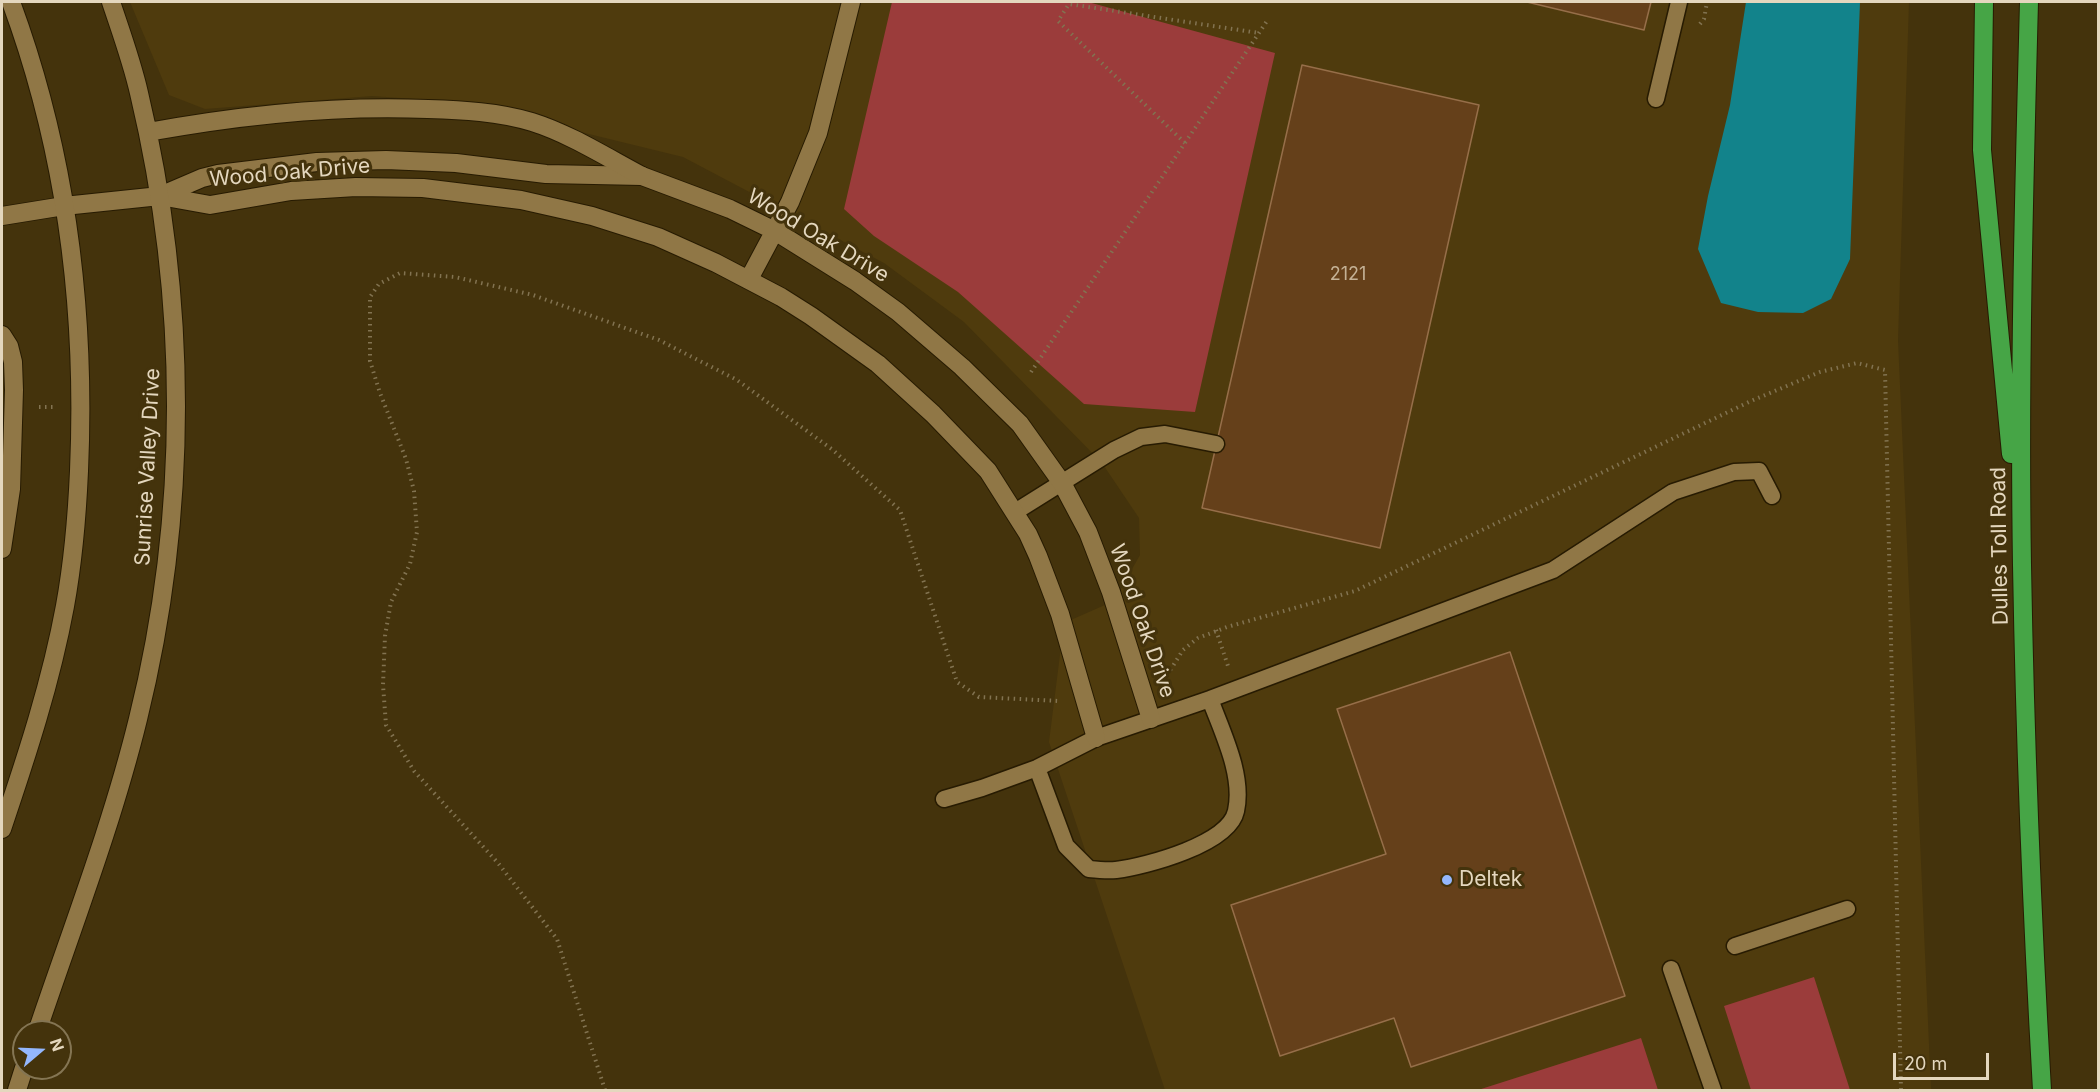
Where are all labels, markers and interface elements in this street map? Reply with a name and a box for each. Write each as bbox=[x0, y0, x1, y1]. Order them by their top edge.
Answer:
street label: Wood Oak Drive bbox=[209, 153, 371, 193]
street label: Wood Oak Drive bbox=[743, 184, 893, 288]
house number: 2121 bbox=[1330, 264, 1366, 286]
street label: Sunrise Valley Drive bbox=[130, 368, 166, 566]
street label: Dulles Toll Road bbox=[1986, 467, 2014, 625]
street label: Wood Oak Drive bbox=[1104, 541, 1180, 701]
place label: Deltek bbox=[1459, 867, 1522, 893]
marker: Deltek bbox=[1440, 873, 1454, 887]
north arrow bbox=[12, 1020, 72, 1080]
text: N bbox=[46, 1036, 69, 1054]
scale bar bbox=[1896, 1041, 1992, 1079]
text: 20 m bbox=[1904, 1053, 1947, 1074]

